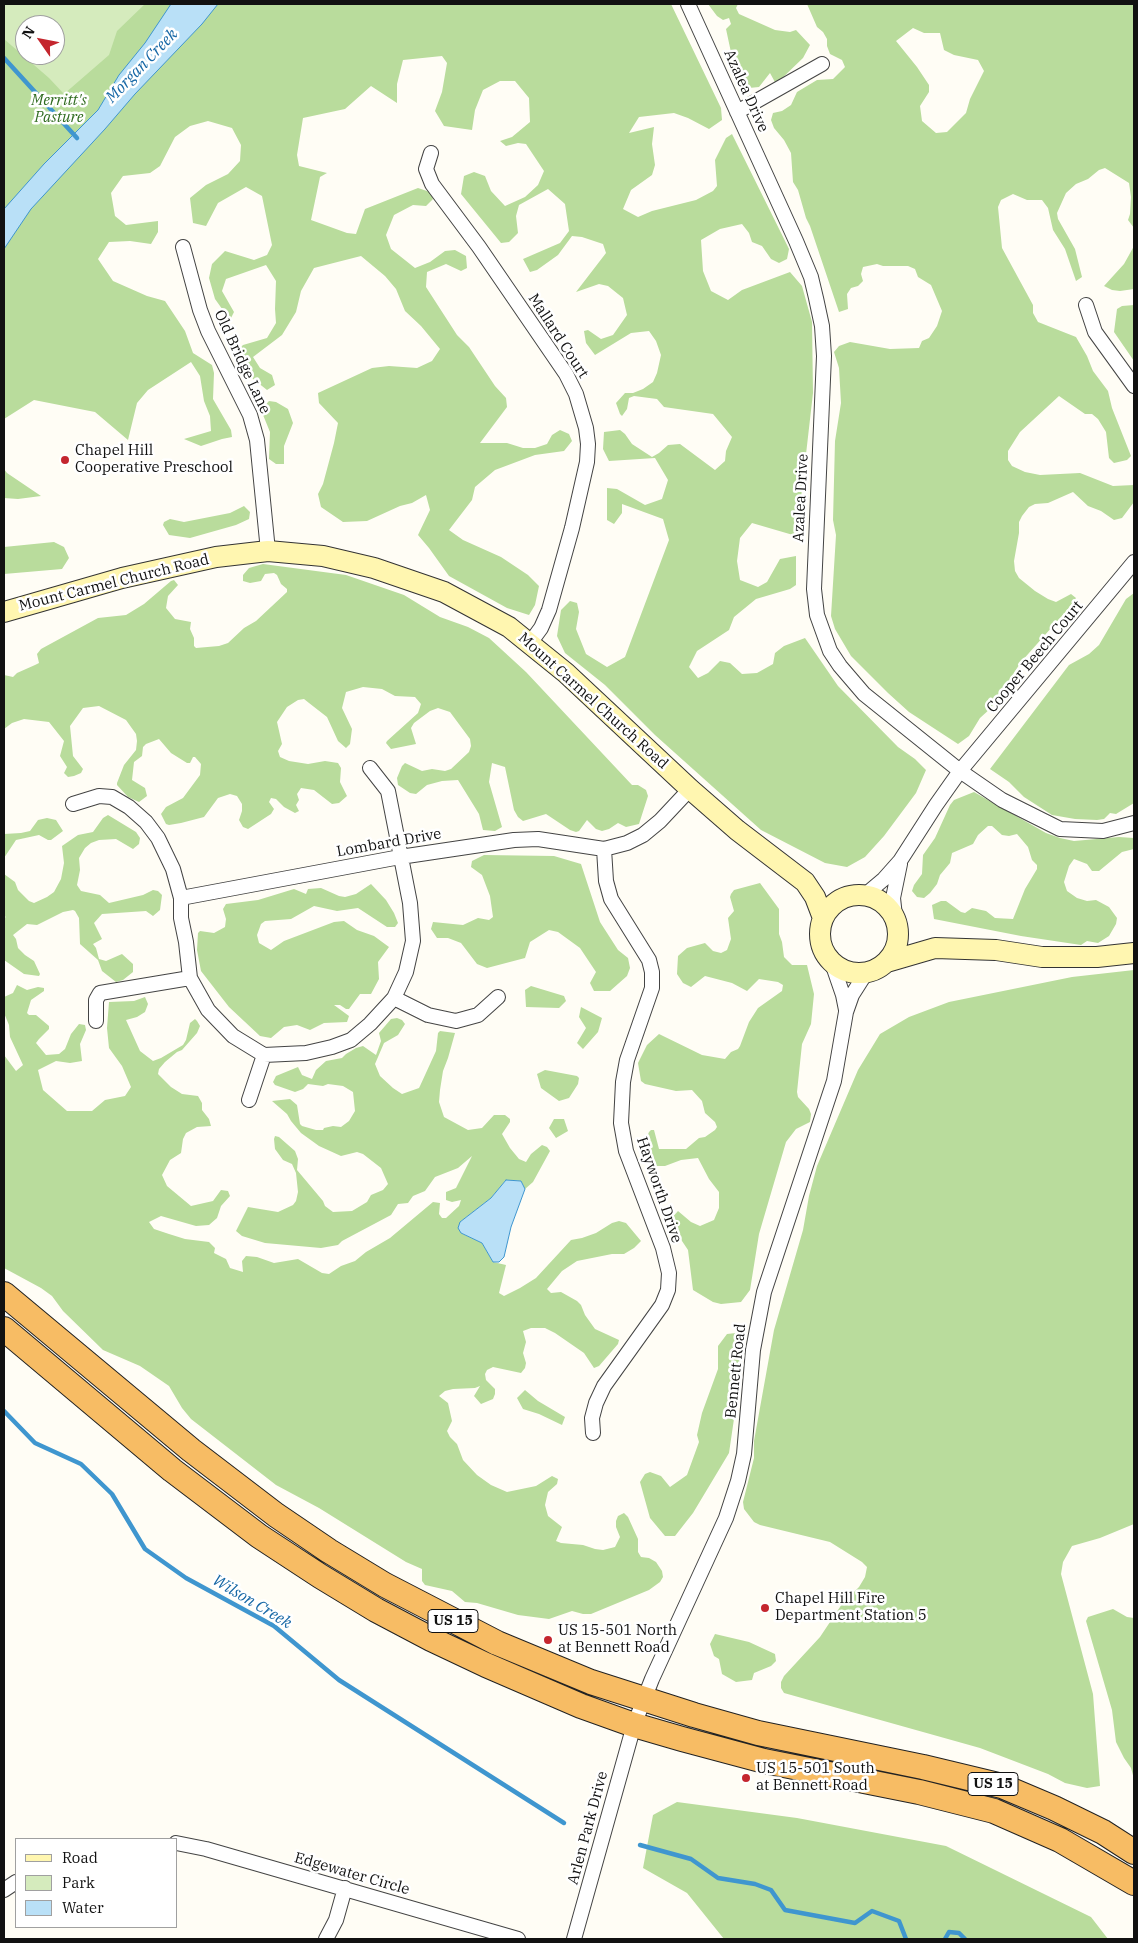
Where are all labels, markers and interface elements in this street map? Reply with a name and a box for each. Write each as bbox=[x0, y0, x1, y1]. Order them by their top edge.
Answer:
north arrow bbox=[15, 15, 65, 65]
text: N bbox=[18, 23, 39, 42]
water label: Morgan Creek bbox=[102, 25, 182, 107]
street label: Azalea Drive bbox=[720, 47, 772, 135]
park label: Merritt's Pasture bbox=[31, 92, 87, 127]
street label: Mallard Court bbox=[524, 290, 592, 382]
street label: Old Bridge Lane bbox=[210, 307, 274, 417]
place label: Chapel Hill Cooperative Preschool bbox=[75, 442, 233, 477]
street label: Azalea Drive bbox=[790, 453, 812, 543]
marker: Chapel Hill Cooperative Preschool bbox=[59, 454, 71, 466]
street label: Mount Carmel Church Road bbox=[17, 551, 211, 615]
street label: Cooper Beech Court bbox=[983, 597, 1087, 717]
street label: Mount Carmel Church Road bbox=[514, 629, 672, 773]
street label: Lombard Drive bbox=[335, 825, 443, 861]
street label: Hayworth Drive bbox=[632, 1135, 686, 1245]
street label: Bennett Road bbox=[722, 1323, 750, 1419]
water label: Wilson Creek bbox=[209, 1571, 295, 1633]
place label: Chapel Hill Fire Department Station 5 bbox=[775, 1590, 927, 1625]
marker: Chapel Hill Fire Department Station 5 bbox=[759, 1602, 771, 1614]
road number: US 15 bbox=[428, 1610, 478, 1632]
place label: US 15-501 North at Bennett Road bbox=[558, 1622, 677, 1657]
marker: US 15-501 North at Bennett Road bbox=[542, 1634, 554, 1646]
place label: US 15-501 South at Bennett Road bbox=[756, 1760, 875, 1795]
street label: Arlen Park Drive bbox=[564, 1769, 612, 1887]
marker: US 15-501 South at Bennett Road bbox=[740, 1772, 752, 1784]
road number: US 15 bbox=[968, 1772, 1018, 1796]
legend bbox=[15, 1838, 178, 1928]
text: Road bbox=[62, 1848, 98, 1867]
street label: Edgewater Circle bbox=[292, 1849, 412, 1899]
text: Park bbox=[62, 1873, 95, 1892]
text: Water bbox=[62, 1898, 104, 1917]

